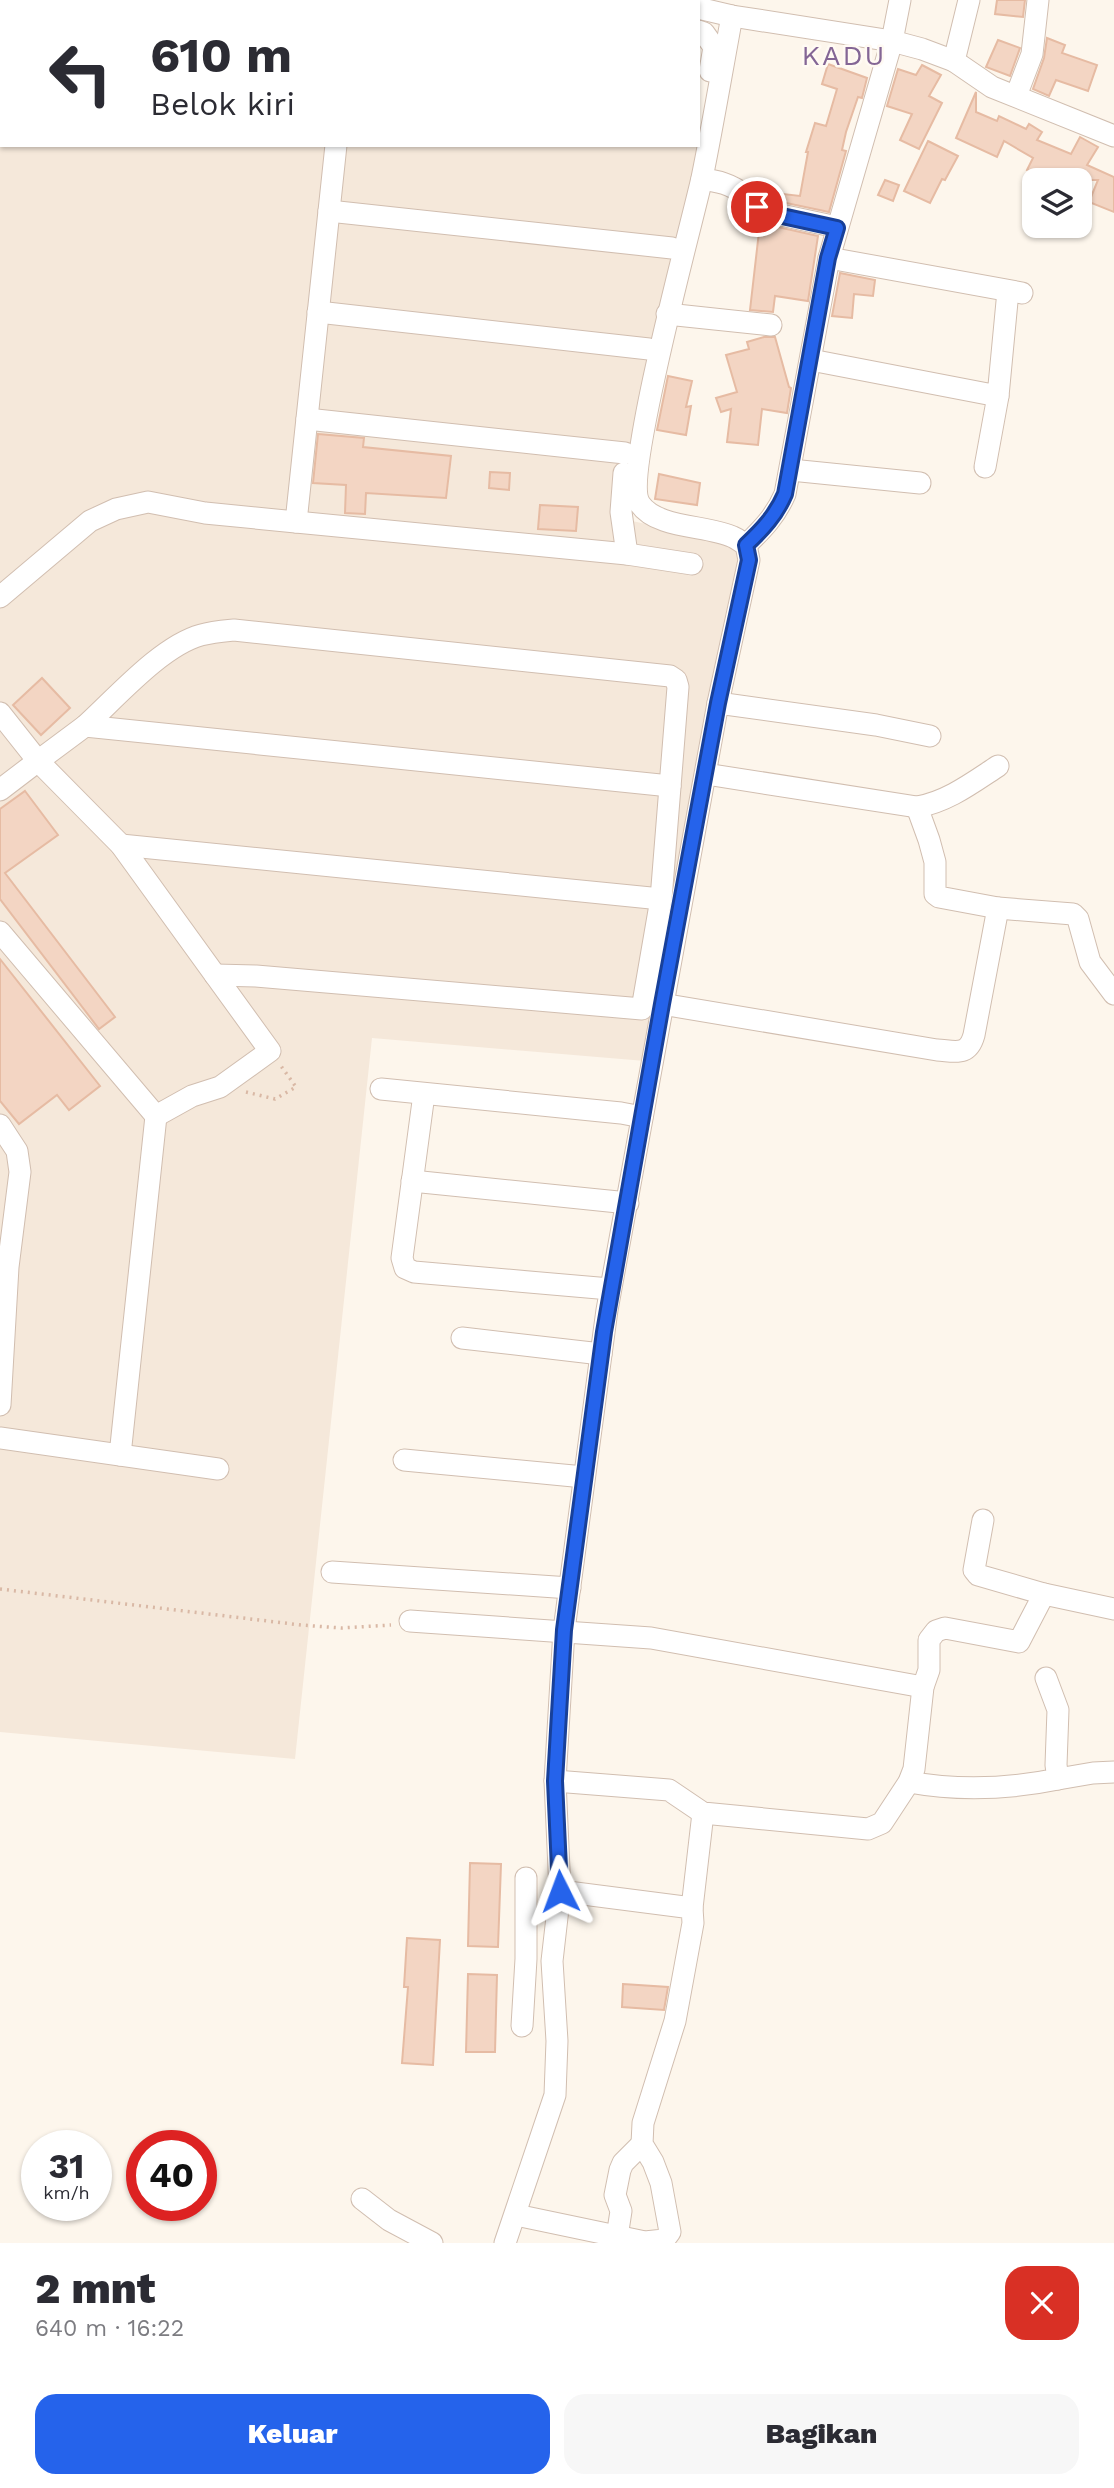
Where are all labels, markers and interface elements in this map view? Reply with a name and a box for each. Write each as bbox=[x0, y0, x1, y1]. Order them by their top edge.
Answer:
text: 610 m bbox=[150, 26, 292, 84]
icon: left bbox=[35, 28, 126, 119]
district label: KADU bbox=[802, 39, 886, 72]
text: Belok kiri bbox=[150, 85, 295, 123]
map controls bbox=[1022, 168, 1092, 238]
button: layers bbox=[1022, 168, 1092, 238]
pin bbox=[727, 177, 787, 237]
icon: arrive bbox=[738, 188, 776, 226]
position arrow bbox=[523, 1854, 597, 1928]
speed limit sign: 40 bbox=[126, 2130, 217, 2221]
text: 31 bbox=[49, 2145, 84, 2187]
text: km/h bbox=[43, 2182, 90, 2203]
text: 2 mnt bbox=[35, 2264, 155, 2313]
button: close bbox=[1005, 2266, 1079, 2340]
text: 640 m · 16:22 bbox=[35, 2315, 184, 2342]
button: Keluar bbox=[35, 2394, 550, 2474]
button: Bagikan bbox=[564, 2394, 1079, 2474]

